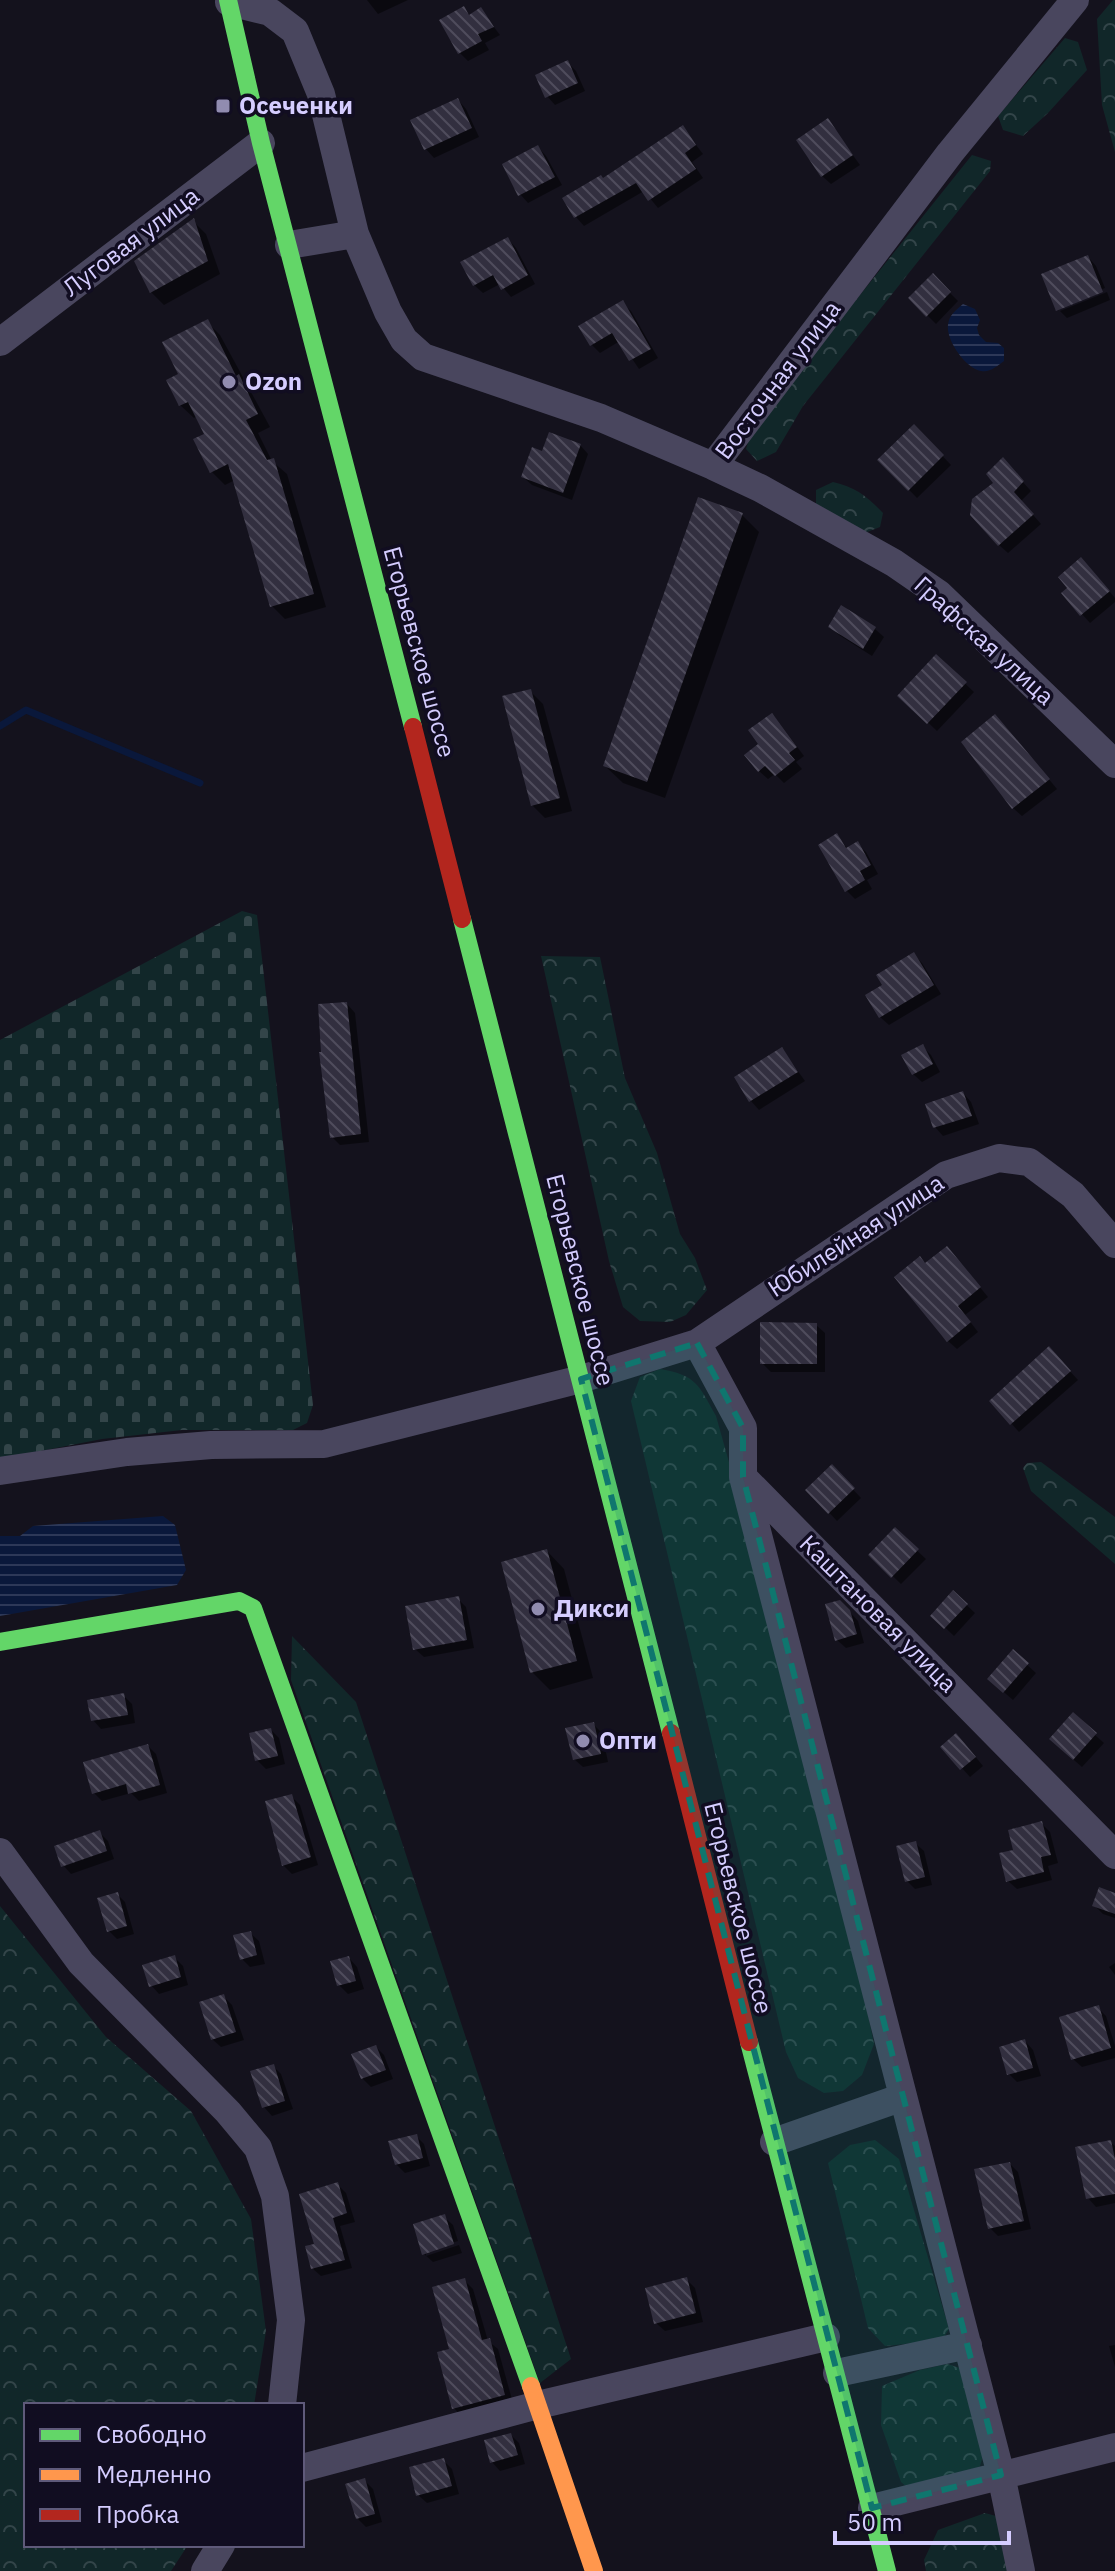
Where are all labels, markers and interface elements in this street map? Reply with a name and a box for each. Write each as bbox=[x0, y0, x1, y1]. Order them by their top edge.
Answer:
place label: Осеченки bbox=[239, 89, 353, 121]
marker: Осеченки bbox=[214, 97, 232, 115]
street label: Луговая улица bbox=[56, 179, 205, 303]
street label: Восточная улица bbox=[707, 294, 847, 465]
place label: Ozon bbox=[245, 365, 302, 397]
marker: Ozon bbox=[220, 373, 238, 391]
street label: Егорьевское шоссе bbox=[376, 543, 464, 761]
street label: Графская улица bbox=[908, 569, 1062, 712]
street label: Юбилейная улица bbox=[761, 1166, 950, 1304]
street label: Егорьевское шоссе bbox=[539, 1171, 623, 1389]
street label: Каштановая улица bbox=[793, 1528, 964, 1699]
place label: Дикси bbox=[554, 1592, 629, 1624]
marker: Дикси bbox=[529, 1600, 547, 1618]
place label: Опти bbox=[599, 1724, 657, 1756]
marker: Опти bbox=[574, 1732, 592, 1750]
street label: Егорьевское шоссе bbox=[697, 1799, 781, 2017]
legend bbox=[24, 2403, 304, 2547]
text: Свободно bbox=[96, 2418, 207, 2450]
text: Медленно bbox=[96, 2458, 212, 2490]
scale bar bbox=[835, 2495, 1009, 2545]
text: Пробка bbox=[96, 2498, 180, 2530]
text: 50 m bbox=[847, 2506, 902, 2538]

